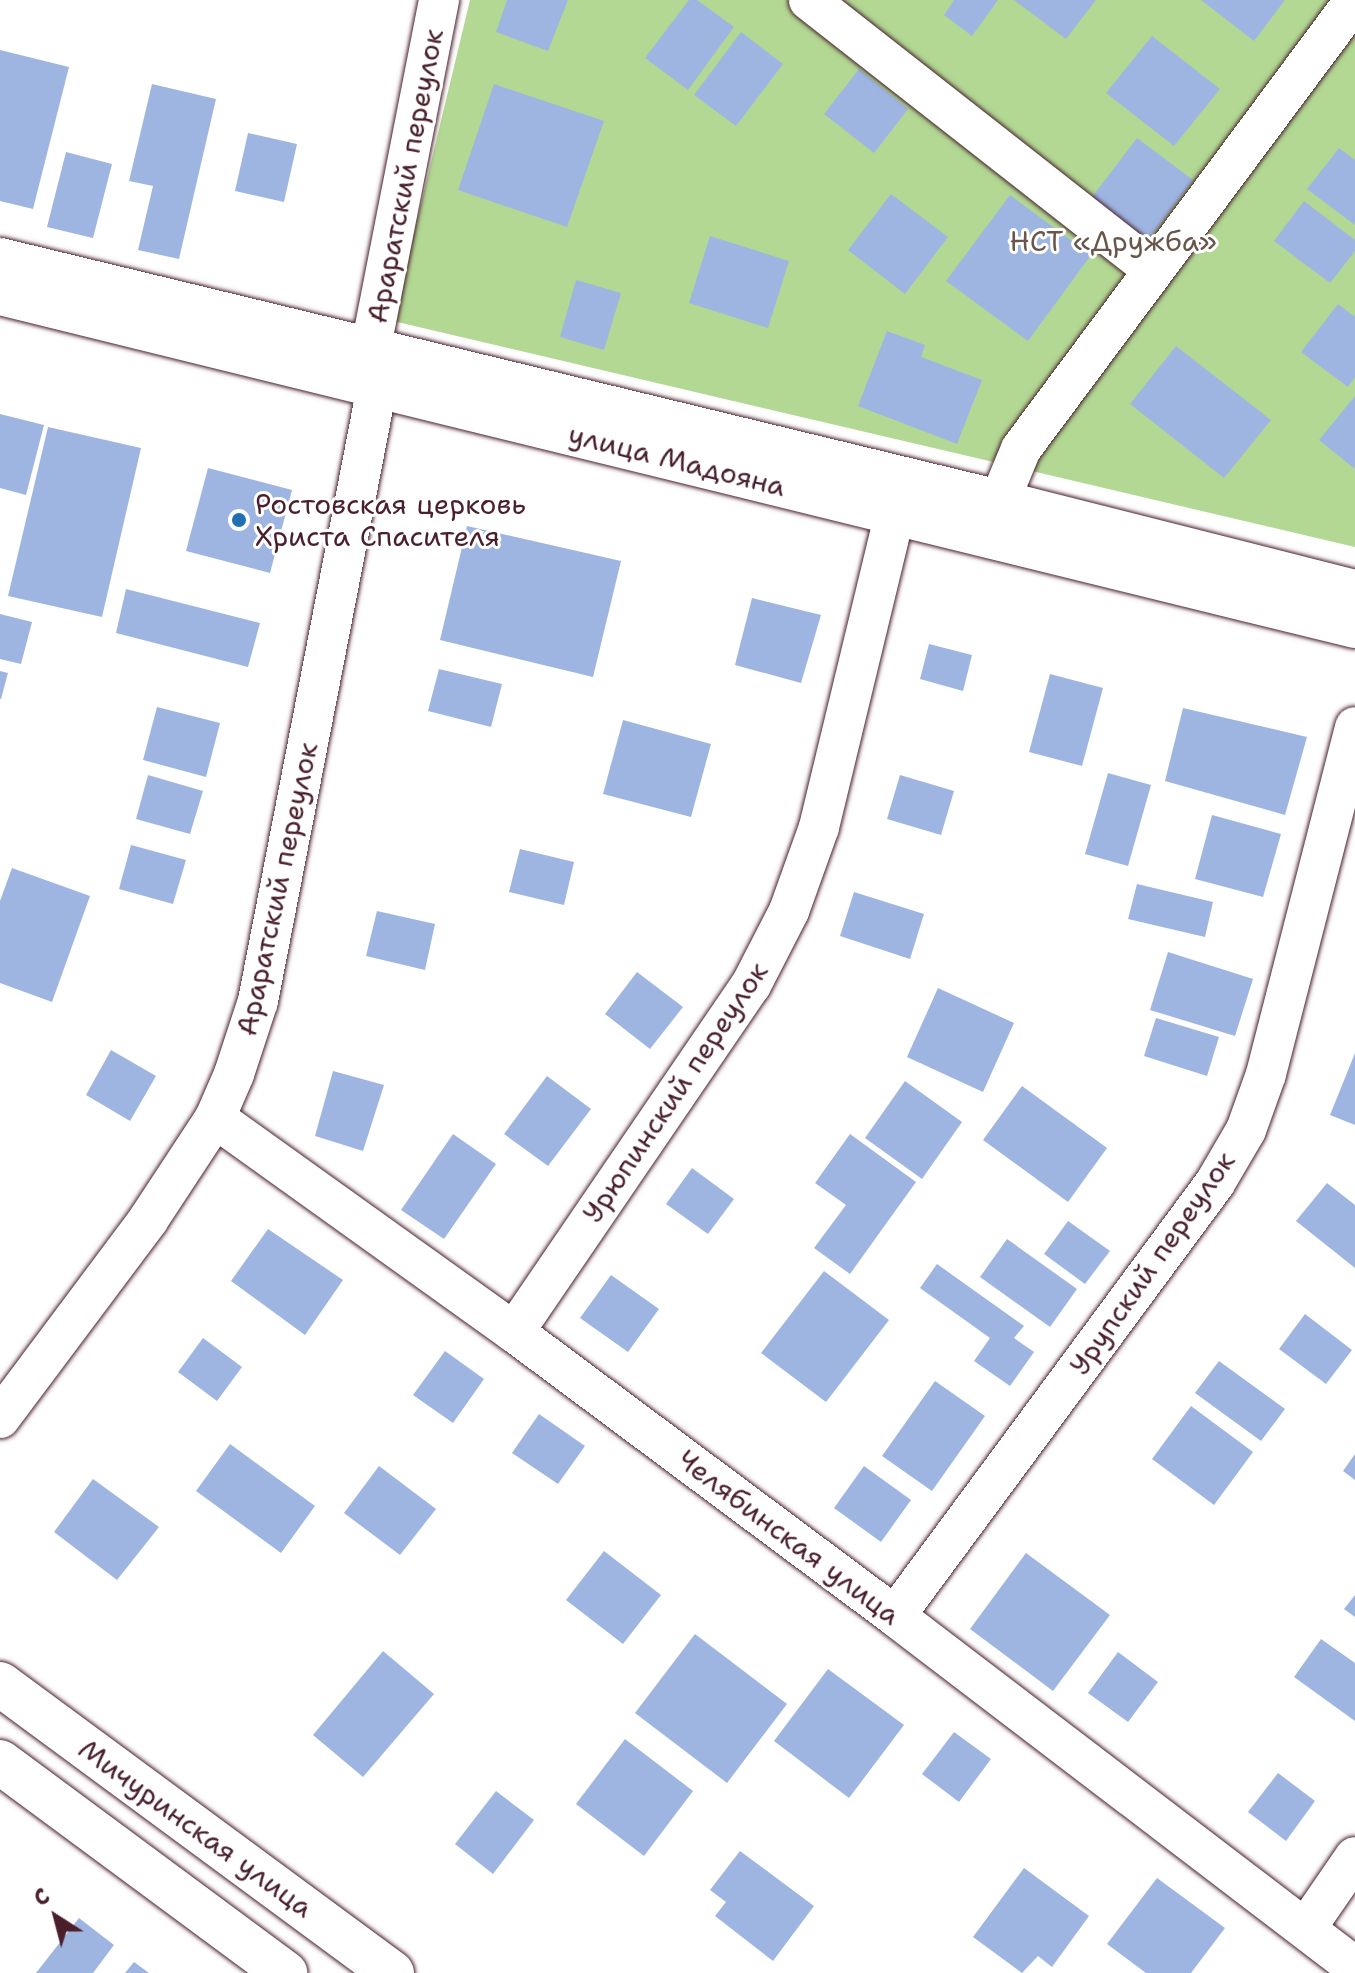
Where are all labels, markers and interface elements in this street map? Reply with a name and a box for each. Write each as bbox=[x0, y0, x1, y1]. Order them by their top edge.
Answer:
street label: Араратский переулок bbox=[360, 26, 450, 326]
park label: НСТ «Дружба» bbox=[1009, 224, 1217, 258]
street label: улица Мадояна bbox=[565, 417, 789, 503]
place label: Ростовская церковь Христа Спасителя bbox=[255, 487, 526, 553]
marker: Ростовская церковь Христа Спасителя bbox=[230, 511, 248, 529]
street label: Араратский переулок bbox=[229, 739, 325, 1039]
street label: Урюпинский переулок bbox=[575, 955, 775, 1229]
street label: Урупский переулок bbox=[1062, 1145, 1242, 1381]
street label: Челябинская улица bbox=[671, 1442, 907, 1632]
street label: Мичуринская улица bbox=[72, 1732, 320, 1924]
north arrow bbox=[16, 1877, 96, 1957]
text: С bbox=[28, 1881, 56, 1913]

